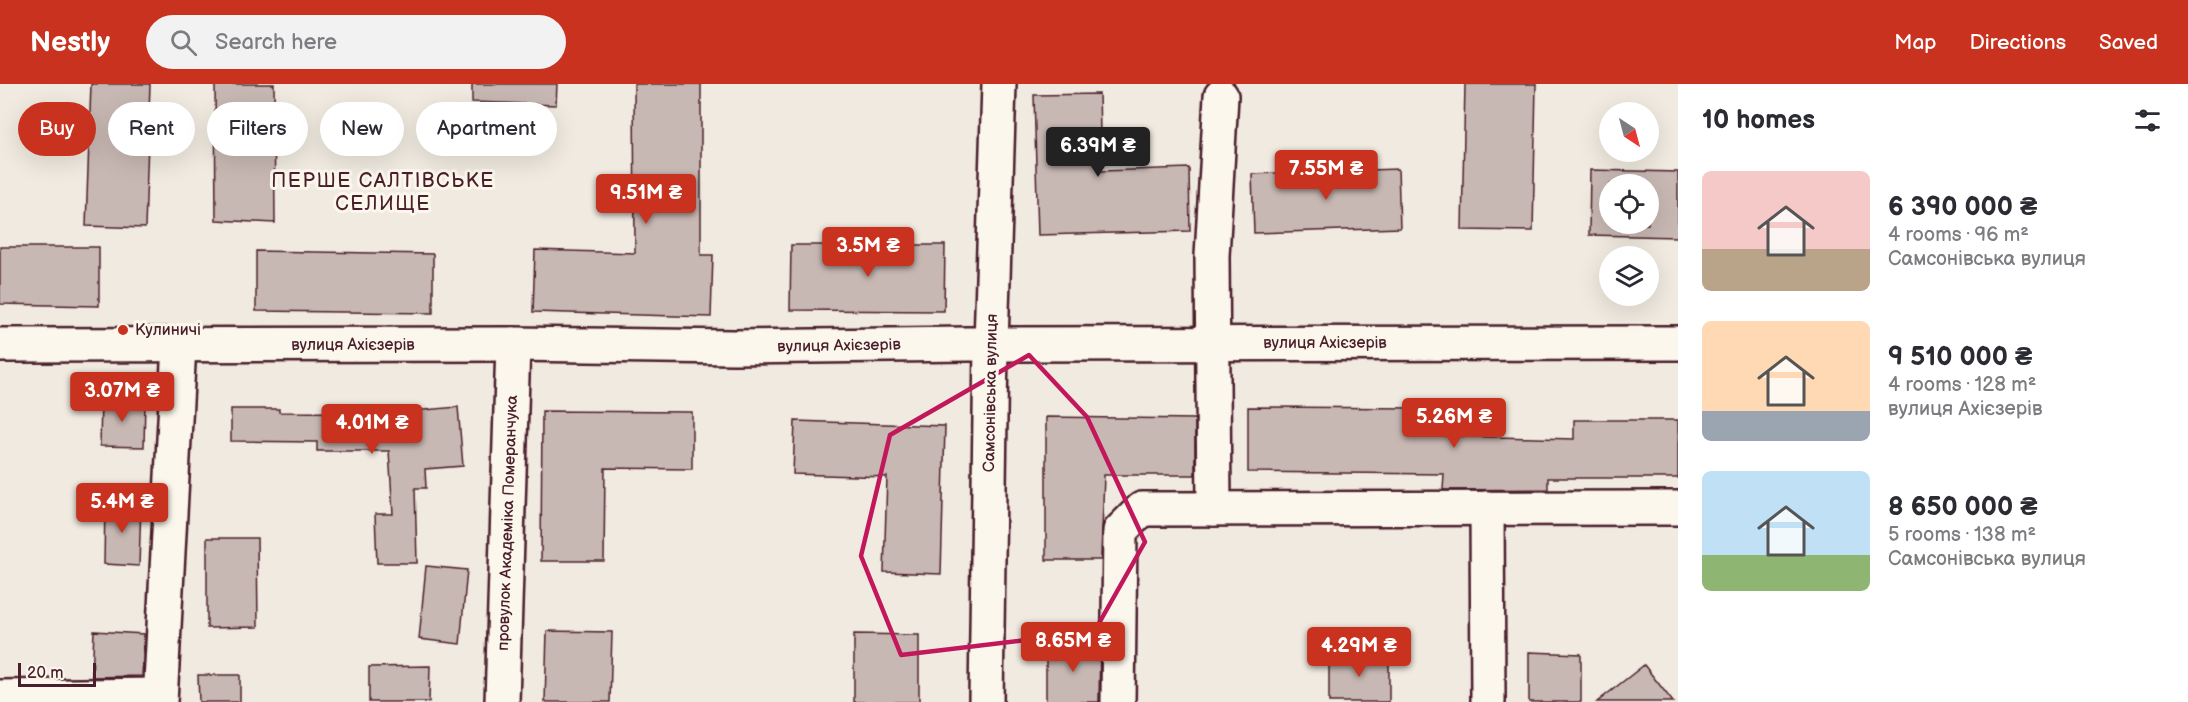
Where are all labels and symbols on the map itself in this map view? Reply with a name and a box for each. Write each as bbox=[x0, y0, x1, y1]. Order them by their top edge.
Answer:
north arrow bbox=[1599, 102, 1659, 162]
pin: 6.39M ₴ bbox=[1043, 127, 1153, 178]
pin: 7.55M ₴ bbox=[1271, 150, 1381, 201]
district label: ПЕРШЕ САЛТІВСЬКЕ СЕЛИЩЕ bbox=[271, 169, 495, 216]
pin: 9.51M ₴ bbox=[591, 174, 701, 225]
pin: 3.5M ₴ bbox=[819, 227, 917, 278]
street label: Самсонівська вулиця bbox=[980, 314, 1002, 472]
place label: Кулиничі bbox=[135, 321, 201, 340]
marker: Кулиничі bbox=[116, 323, 130, 337]
street label: вулиця Ахієзерів bbox=[1263, 334, 1387, 353]
street label: вулиця Ахієзерів bbox=[777, 335, 902, 357]
street label: вулиця Ахієзерів bbox=[291, 336, 415, 355]
pin: 3.07M ₴ bbox=[67, 372, 177, 423]
street label: провулок Академіка Померанчука bbox=[494, 394, 522, 651]
pin: 5.26M ₴ bbox=[1399, 398, 1509, 449]
pin: 4.01M ₴ bbox=[317, 404, 427, 455]
pin: 5.4M ₴ bbox=[73, 483, 171, 534]
pin: 8.65M ₴ bbox=[1018, 622, 1128, 673]
pin: 4.29M ₴ bbox=[1304, 627, 1414, 678]
scale bar bbox=[18, 660, 96, 688]

